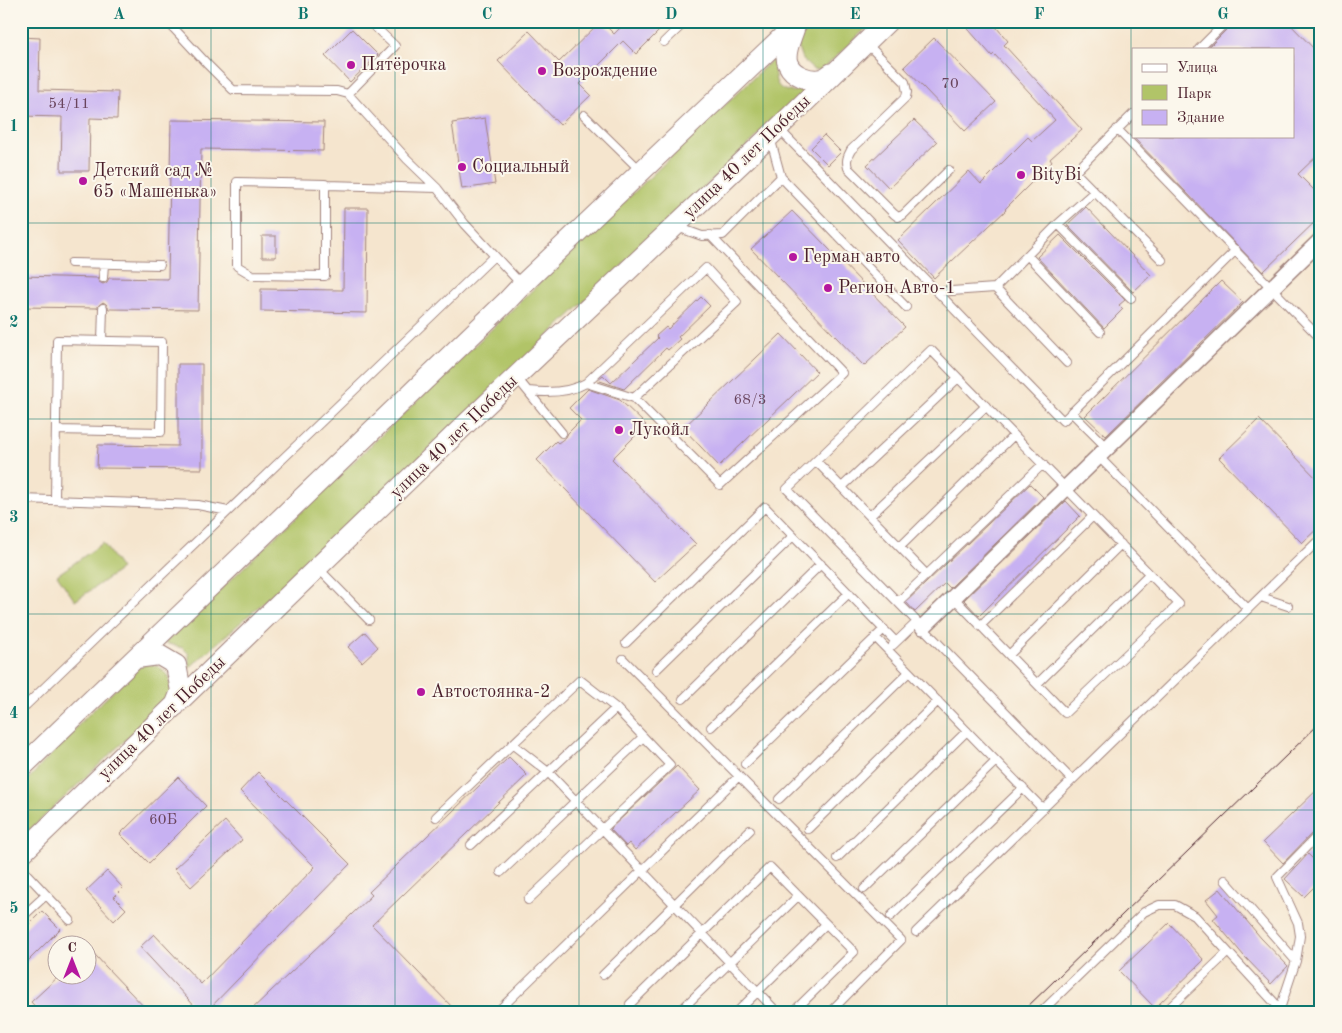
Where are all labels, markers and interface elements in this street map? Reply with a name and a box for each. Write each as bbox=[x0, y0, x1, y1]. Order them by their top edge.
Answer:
text: A bbox=[113, 7, 125, 23]
text: B bbox=[297, 7, 309, 23]
text: C bbox=[482, 7, 492, 23]
text: D bbox=[665, 7, 677, 23]
text: E bbox=[849, 7, 861, 23]
text: F bbox=[1034, 7, 1045, 23]
text: G bbox=[1217, 7, 1229, 23]
legend bbox=[1132, 48, 1294, 138]
place label: Пятёрочка bbox=[361, 56, 447, 74]
marker: Пятёрочка bbox=[345, 59, 357, 71]
text: Улица bbox=[1177, 61, 1218, 76]
place label: Возрождение bbox=[552, 62, 657, 80]
marker: Возрождение bbox=[536, 65, 548, 77]
house number: 70 bbox=[941, 77, 959, 92]
text: Парк bbox=[1177, 87, 1212, 102]
street label: улица 40 лет Победы bbox=[680, 92, 814, 222]
house number: 54/11 bbox=[48, 97, 90, 112]
text: Здание bbox=[1177, 111, 1224, 126]
text: 1 bbox=[9, 119, 19, 135]
place label: Социальный bbox=[472, 158, 569, 176]
marker: Социальный bbox=[456, 161, 468, 173]
place label: Детский сад № 65 «Машенька» bbox=[93, 162, 217, 201]
place label: BityBi bbox=[1031, 166, 1082, 184]
marker: BityBi bbox=[1015, 169, 1027, 181]
marker: Детский сад № 65 «Машенька» bbox=[77, 175, 89, 187]
place label: Герман авто bbox=[803, 248, 900, 266]
marker: Герман авто bbox=[787, 251, 799, 263]
place label: Регион Авто-1 bbox=[838, 279, 956, 297]
marker: Регион Авто-1 bbox=[822, 282, 834, 294]
text: 2 bbox=[9, 315, 19, 331]
street label: улица 40 лет Победы bbox=[387, 372, 521, 502]
house number: 68/3 bbox=[734, 393, 766, 408]
place label: Лукойл bbox=[629, 421, 689, 439]
marker: Лукойл bbox=[613, 424, 625, 436]
text: 3 bbox=[9, 510, 19, 526]
street label: улица 40 лет Победы bbox=[95, 653, 229, 783]
place label: Автостоянка-2 bbox=[431, 683, 550, 701]
marker: Автостоянка-2 bbox=[415, 686, 427, 698]
text: 4 bbox=[9, 706, 19, 722]
house number: 60Б bbox=[149, 813, 177, 828]
text: 5 bbox=[9, 901, 19, 917]
north arrow bbox=[48, 936, 98, 986]
text: С bbox=[67, 941, 77, 955]

